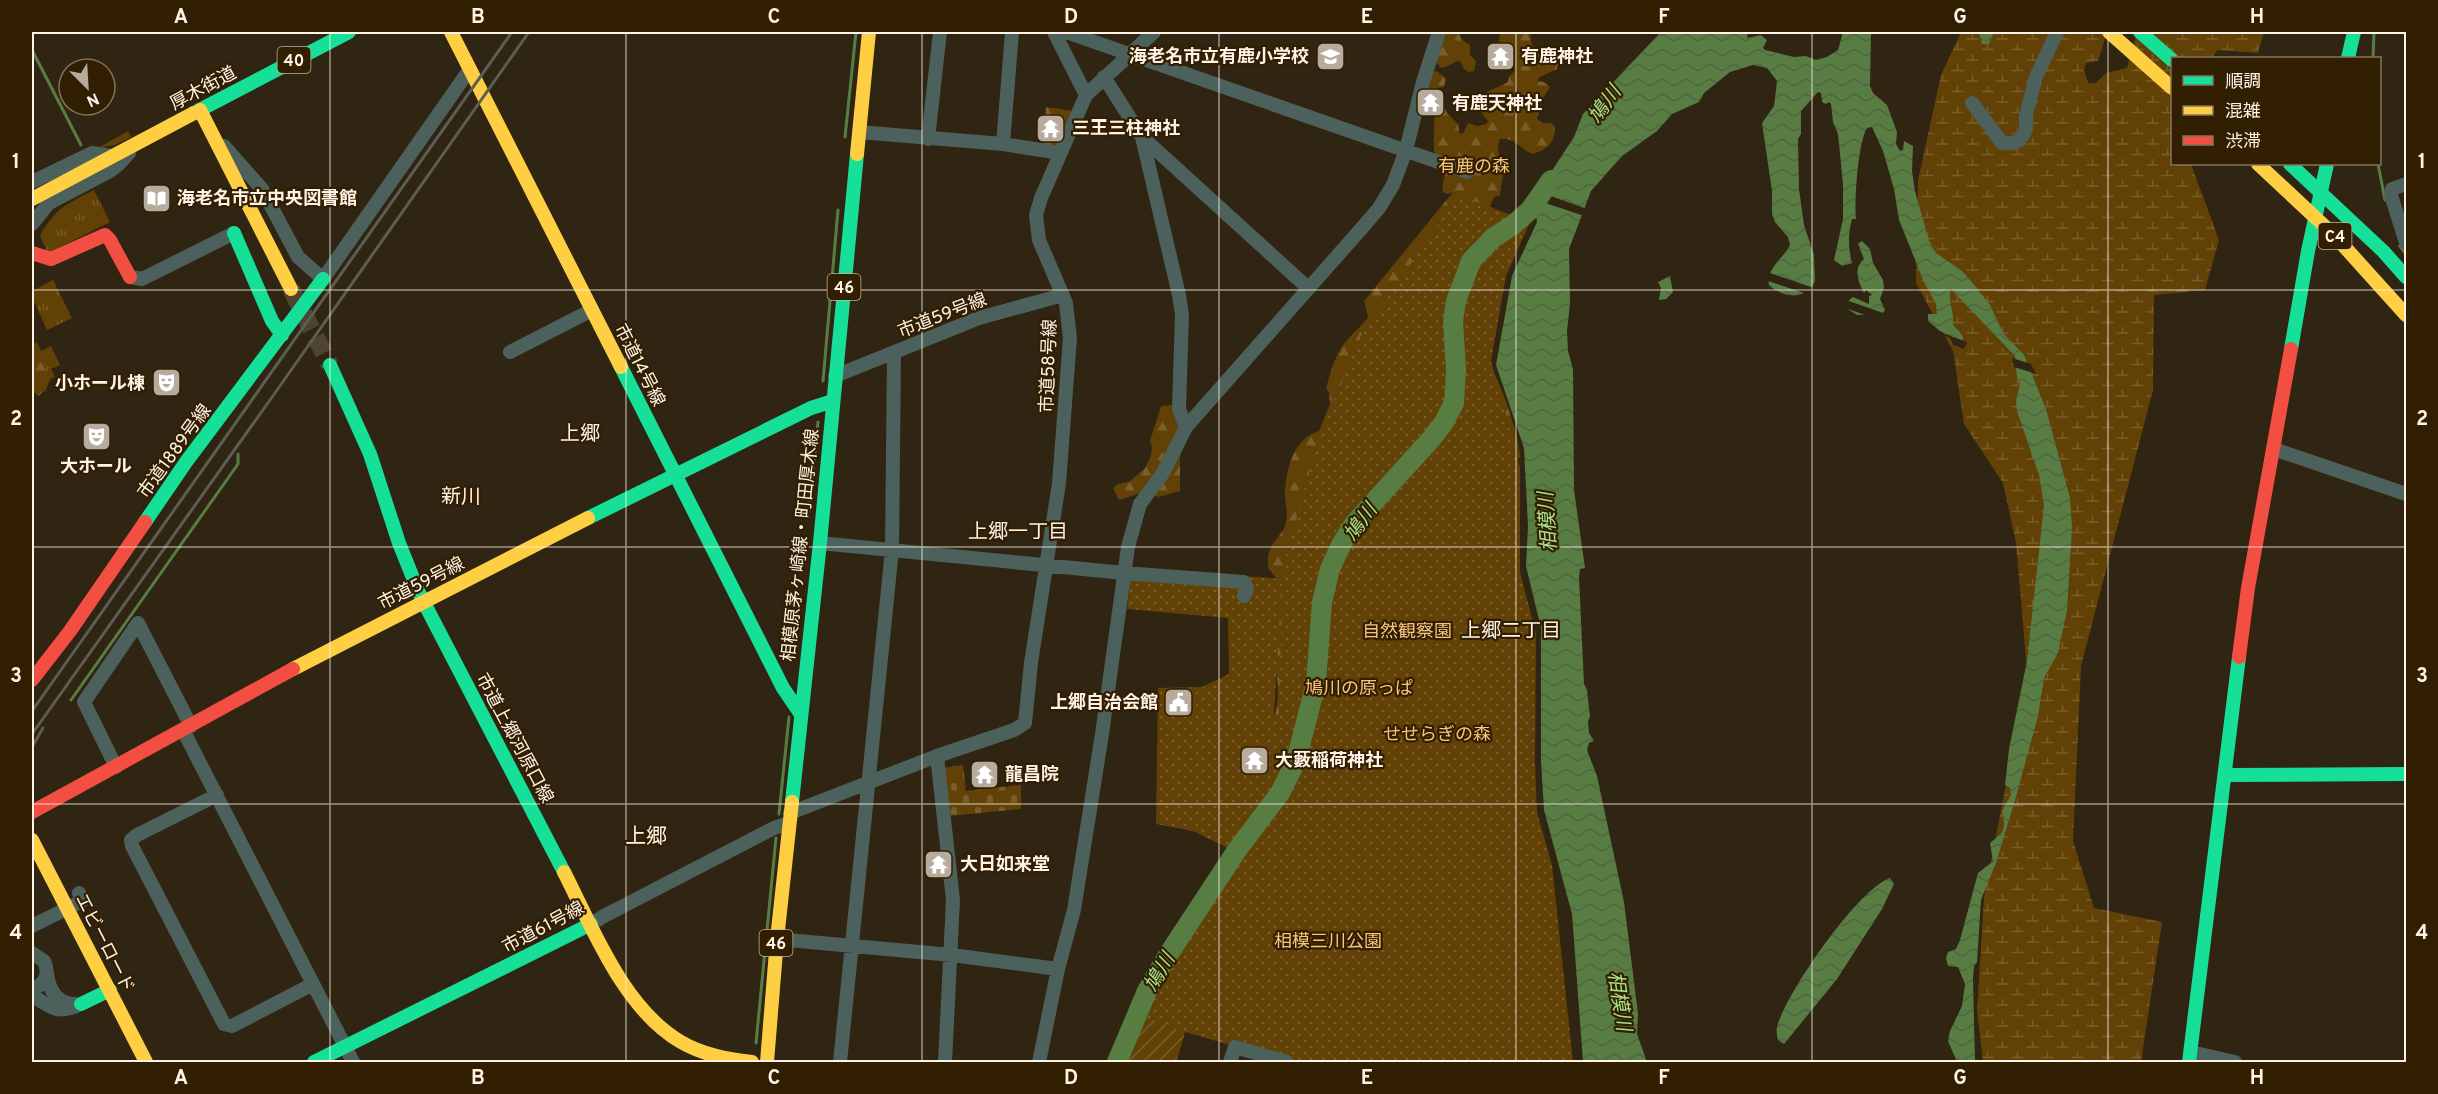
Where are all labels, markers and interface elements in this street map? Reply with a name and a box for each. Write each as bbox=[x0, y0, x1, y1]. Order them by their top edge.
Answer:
text: A bbox=[174, 5, 188, 31]
text: B bbox=[471, 5, 485, 31]
text: C bbox=[768, 5, 780, 31]
text: D bbox=[1064, 5, 1078, 31]
text: E bbox=[1361, 5, 1373, 31]
text: F bbox=[1658, 5, 1670, 31]
text: G bbox=[1953, 5, 1967, 31]
text: H bbox=[2250, 5, 2264, 31]
school or university icon: 海老名市立有鹿小学校 bbox=[1314, 40, 1346, 72]
temple icon: 有鹿神社 bbox=[1484, 40, 1516, 72]
place label: 海老名市立有鹿小学校 bbox=[1129, 46, 1309, 69]
place label: 有鹿神社 bbox=[1521, 46, 1593, 69]
road number: 40 bbox=[278, 47, 310, 73]
north arrow bbox=[57, 57, 117, 117]
legend bbox=[2171, 57, 2381, 165]
street label: 厚木街道 bbox=[167, 62, 241, 116]
text: 順調 bbox=[2225, 71, 2261, 94]
water label: 鳩川 bbox=[1583, 80, 1629, 129]
text: N bbox=[83, 87, 102, 110]
temple icon: 有鹿天神社 bbox=[1415, 87, 1447, 119]
place label: 有鹿天神社 bbox=[1452, 93, 1542, 116]
text: 混雑 bbox=[2225, 101, 2261, 124]
temple icon: 三王三柱神社 bbox=[1035, 112, 1067, 144]
place label: 三王三柱神社 bbox=[1072, 118, 1180, 141]
text: 渋滞 bbox=[2225, 131, 2261, 154]
text: 1 bbox=[12, 150, 20, 176]
text: 1 bbox=[2418, 150, 2426, 176]
park label: 有鹿の森 bbox=[1438, 156, 1510, 179]
library icon: 海老名市立中央図書館 bbox=[140, 182, 172, 214]
place label: 海老名市立中央図書館 bbox=[177, 188, 357, 211]
road number: C4 bbox=[2318, 223, 2352, 249]
road number: 46 bbox=[828, 274, 860, 300]
street label: 市道59号線 bbox=[895, 289, 990, 344]
street label: 市道58号線 bbox=[1036, 319, 1063, 414]
street label: 市道14号線 bbox=[608, 321, 669, 411]
theatre icon: 小ホール棟 bbox=[150, 367, 182, 399]
place label: 小ホール棟 bbox=[55, 373, 145, 396]
street label: 市道1889号線 bbox=[133, 400, 217, 504]
text: 2 bbox=[10, 407, 22, 433]
text: 2 bbox=[2416, 407, 2428, 433]
theatre icon: 大ホール bbox=[80, 421, 112, 453]
district label: 上郷 bbox=[560, 422, 600, 448]
street label: 相模原茅ヶ崎線・町田厚木線 bbox=[778, 428, 825, 663]
place label: 大ホール bbox=[60, 456, 132, 479]
district label: 新川 bbox=[441, 485, 481, 511]
water label: 相模川 bbox=[1534, 489, 1564, 553]
water label: 鳩川 bbox=[1339, 498, 1385, 547]
district label: 上郷一丁目 bbox=[968, 520, 1068, 546]
street label: 市道59号線 bbox=[375, 553, 469, 616]
district label: 上郷二丁目 bbox=[1461, 619, 1561, 645]
park label: 自然観察園 bbox=[1362, 621, 1452, 644]
text: 3 bbox=[10, 664, 22, 690]
text: 3 bbox=[2416, 664, 2428, 690]
street label: 市道上郷河原口線 bbox=[470, 670, 558, 808]
park label: 鳩川の原っぱ bbox=[1305, 678, 1413, 701]
public building icon: 上郷自治会館 bbox=[1163, 686, 1195, 718]
place label: 上郷自治会館 bbox=[1050, 692, 1158, 715]
park label: せせらぎの森 bbox=[1383, 724, 1491, 747]
temple icon: 大藪稲荷神社 bbox=[1238, 744, 1270, 776]
place label: 大藪稲荷神社 bbox=[1275, 750, 1383, 773]
temple icon: 龍昌院 bbox=[968, 758, 1000, 790]
place label: 龍昌院 bbox=[1005, 764, 1059, 787]
district label: 上郷 bbox=[625, 824, 667, 851]
temple icon: 大日如来堂 bbox=[923, 848, 955, 880]
place label: 大日如来堂 bbox=[960, 854, 1050, 877]
street label: エビーロード bbox=[69, 890, 138, 997]
street label: 市道61号線 bbox=[499, 897, 589, 959]
text: 4 bbox=[10, 921, 22, 947]
text: 4 bbox=[2416, 921, 2428, 947]
road number: 46 bbox=[760, 930, 792, 956]
park label: 相模三川公園 bbox=[1274, 931, 1382, 954]
water label: 鳩川 bbox=[1139, 947, 1183, 997]
water label: 相模川 bbox=[1600, 970, 1636, 1035]
text: A bbox=[174, 1066, 188, 1092]
text: B bbox=[471, 1066, 485, 1092]
text: C bbox=[768, 1066, 780, 1092]
text: D bbox=[1064, 1066, 1078, 1092]
text: E bbox=[1361, 1066, 1373, 1092]
text: F bbox=[1658, 1066, 1670, 1092]
text: G bbox=[1953, 1066, 1967, 1092]
text: H bbox=[2250, 1066, 2264, 1092]

